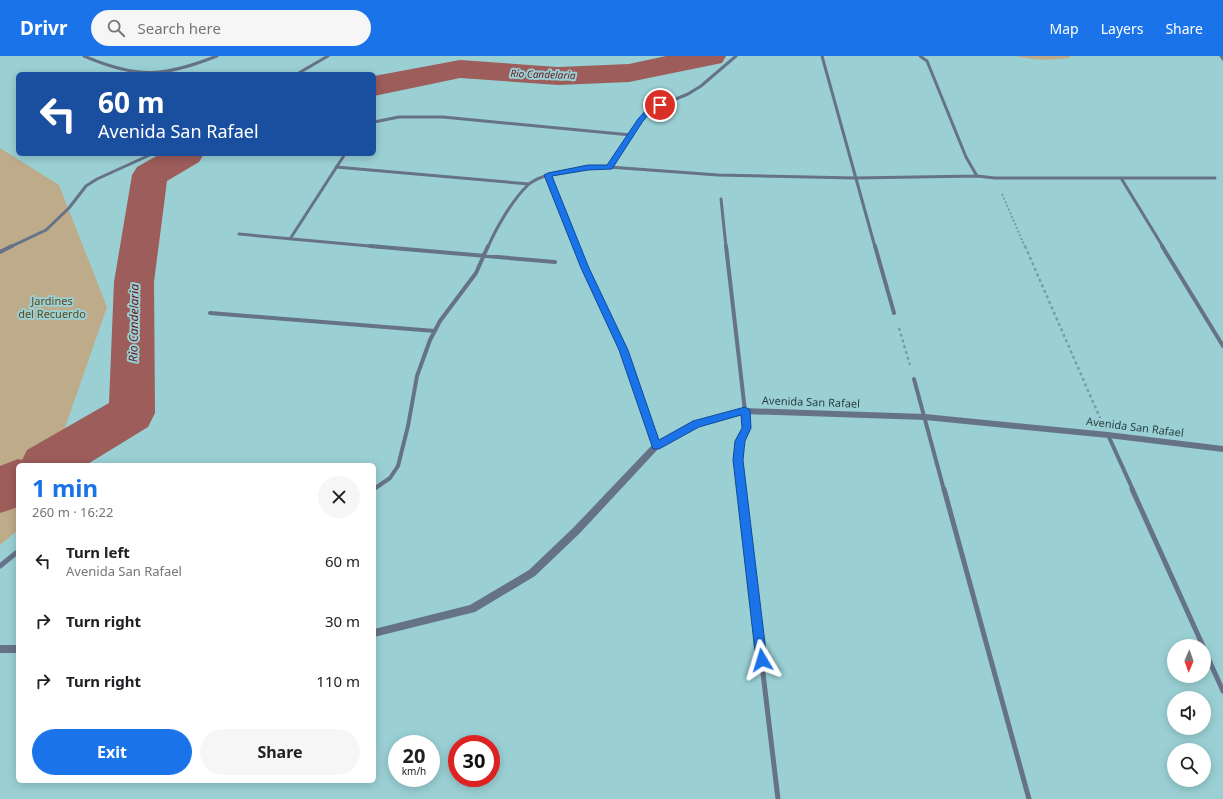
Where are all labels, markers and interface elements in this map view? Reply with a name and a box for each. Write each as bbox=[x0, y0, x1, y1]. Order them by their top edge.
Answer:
search box bbox=[91, 10, 371, 46]
text: Drivr bbox=[20, 15, 67, 41]
icon: search bbox=[105, 17, 127, 39]
text: Search here bbox=[137, 18, 221, 38]
text: Map bbox=[1050, 19, 1079, 38]
text: Layers bbox=[1101, 19, 1143, 38]
text: Share bbox=[1165, 19, 1203, 38]
water label: Rio Candelaria bbox=[510, 66, 576, 82]
text: 60 m bbox=[98, 83, 165, 121]
icon: left bbox=[32, 88, 84, 140]
pin bbox=[643, 88, 677, 122]
icon: arrive bbox=[649, 94, 671, 116]
text: Avenida San Rafael bbox=[98, 119, 259, 143]
water label: Rio Candelaria bbox=[124, 284, 143, 362]
park label: Jardines del Recuerdo bbox=[18, 293, 86, 321]
street label: Avenida San Rafael bbox=[762, 392, 860, 411]
street label: Avenida San Rafael bbox=[1085, 413, 1185, 440]
text: 1 min bbox=[32, 471, 98, 504]
button: close bbox=[318, 476, 360, 518]
text: 260 m · 16:22 bbox=[32, 503, 113, 521]
text: Turn left bbox=[66, 542, 130, 562]
icon: left bbox=[32, 550, 54, 572]
text: 60 m bbox=[325, 551, 360, 571]
text: Avenida San Rafael bbox=[66, 562, 182, 580]
icon: right bbox=[32, 610, 54, 632]
text: Turn right bbox=[66, 611, 141, 631]
text: 30 m bbox=[325, 611, 360, 631]
position arrow bbox=[741, 639, 783, 681]
north arrow bbox=[1167, 639, 1211, 683]
map controls bbox=[1167, 639, 1211, 787]
icon: right bbox=[32, 670, 54, 692]
text: Turn right bbox=[66, 671, 141, 691]
text: 110 m bbox=[316, 671, 360, 691]
button: sound bbox=[1167, 691, 1211, 735]
button: Exit bbox=[32, 729, 192, 775]
button: Share bbox=[200, 729, 360, 775]
speed limit sign: 30 bbox=[448, 735, 500, 787]
text: 20 bbox=[403, 742, 425, 769]
button: search bbox=[1167, 743, 1211, 787]
text: km/h bbox=[402, 764, 426, 778]

